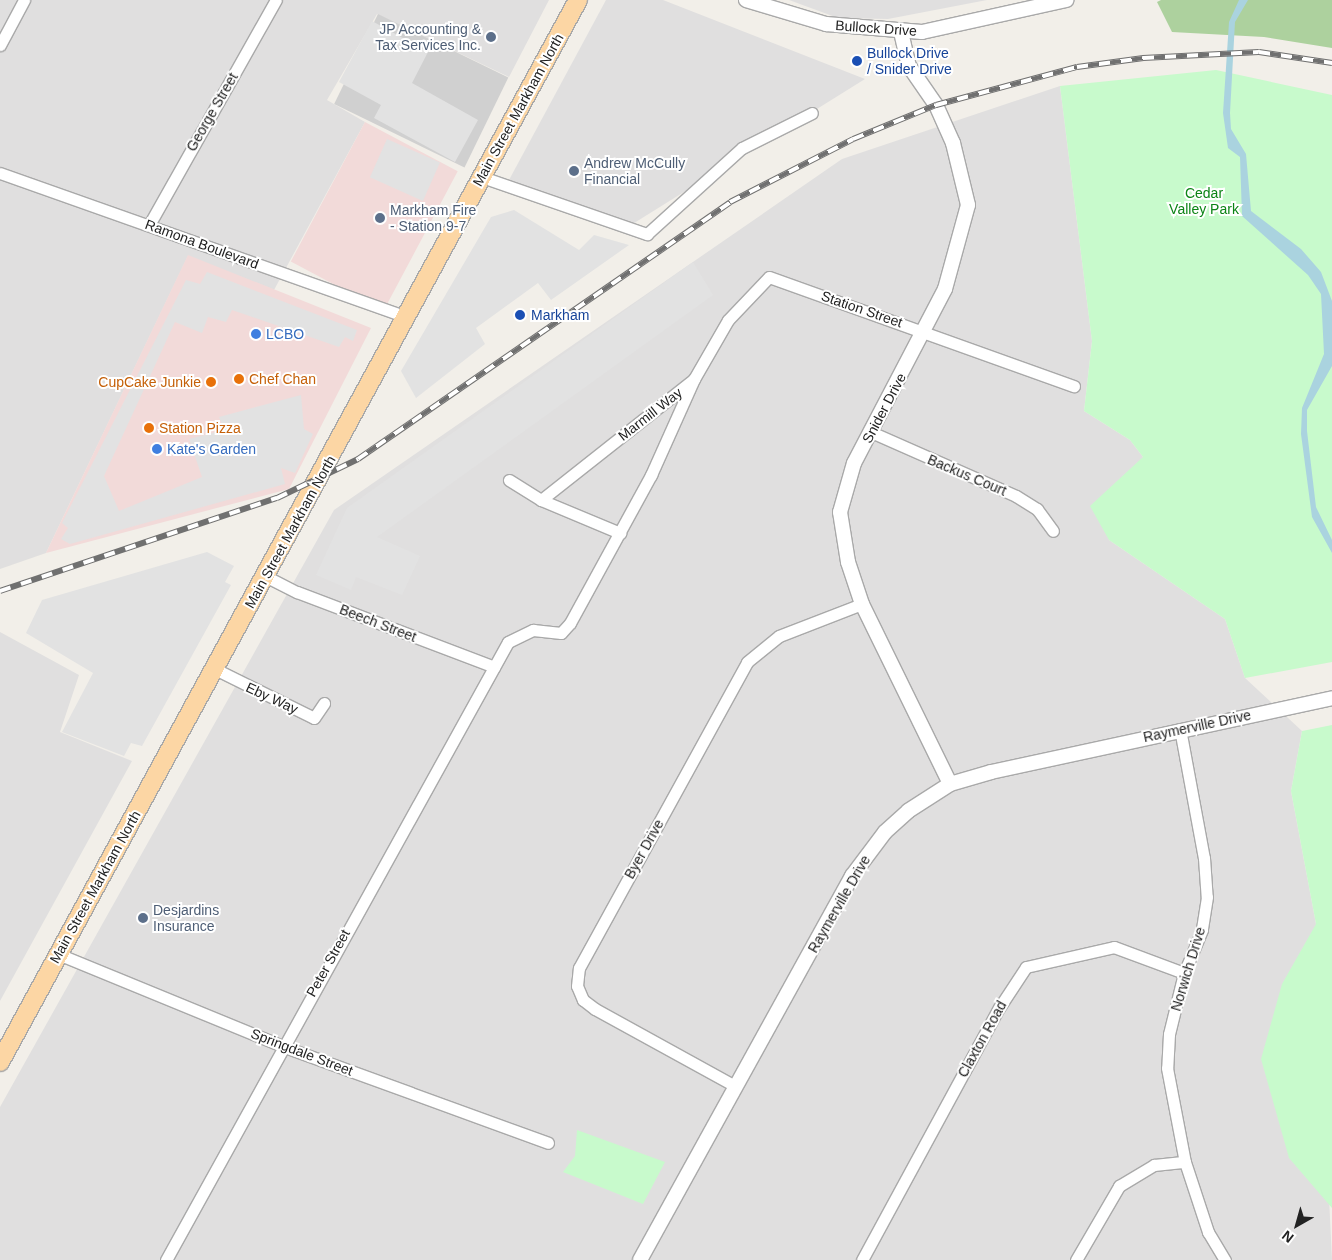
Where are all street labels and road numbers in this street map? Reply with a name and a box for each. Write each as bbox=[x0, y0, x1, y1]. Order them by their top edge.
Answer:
street label: Bullock Drive bbox=[835, 17, 917, 39]
street label: Main Street Markham North bbox=[469, 31, 567, 189]
street label: George Street bbox=[183, 70, 241, 154]
street label: Ramona Boulevard bbox=[143, 216, 261, 272]
street label: Station Street bbox=[819, 287, 905, 331]
street label: Snider Drive bbox=[859, 370, 909, 446]
street label: Marmill Way bbox=[615, 384, 685, 444]
street label: Backus Court bbox=[925, 451, 1009, 499]
street label: Main Street Markham North bbox=[241, 453, 339, 611]
street label: Beech Street bbox=[337, 601, 419, 645]
street label: Eby Way bbox=[243, 679, 301, 717]
street label: Raymerville Drive bbox=[1142, 706, 1252, 746]
street label: Main Street Markham North bbox=[46, 808, 144, 966]
street label: Byer Drive bbox=[621, 816, 667, 882]
street label: Raymerville Drive bbox=[804, 852, 874, 956]
street label: Norwich Drive bbox=[1167, 925, 1209, 1013]
street label: Peter Street bbox=[303, 926, 353, 1000]
street label: Claxton Road bbox=[954, 998, 1010, 1080]
street label: Springdale Street bbox=[248, 1025, 356, 1079]

